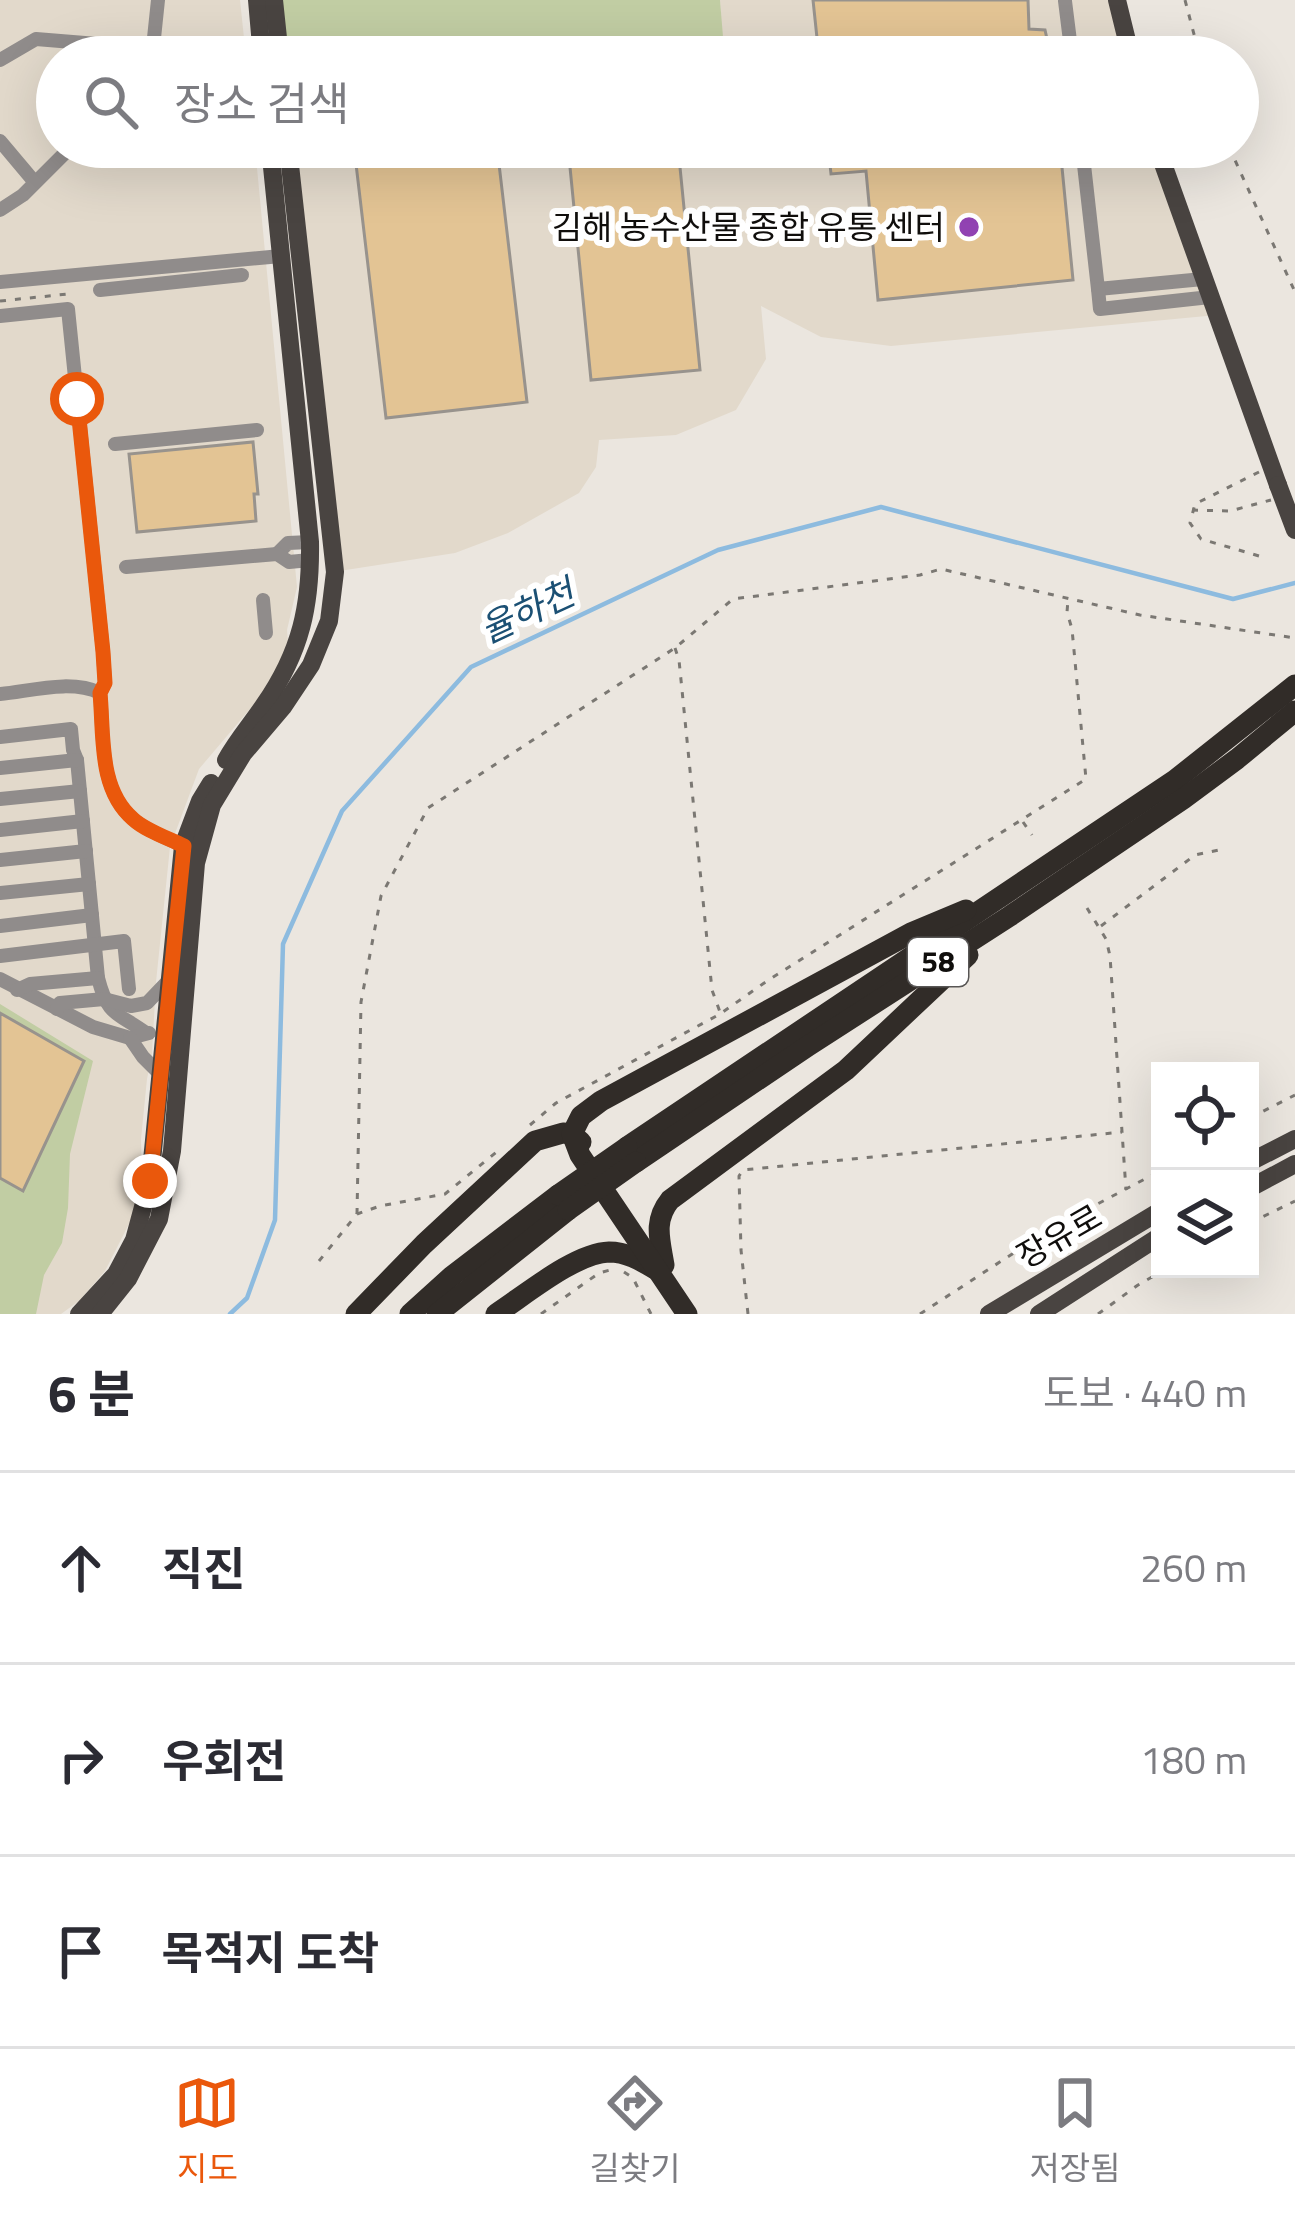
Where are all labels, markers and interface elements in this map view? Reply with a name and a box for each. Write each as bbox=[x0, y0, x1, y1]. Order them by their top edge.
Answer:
search box bbox=[36, 36, 1259, 168]
icon: search bbox=[78, 69, 144, 135]
text: 장소 검색 bbox=[174, 69, 350, 137]
place label: 김해 농수산물 종합 유통 센터 bbox=[552, 202, 945, 252]
marker: 김해 농수산물 종합 유통 센터 bbox=[956, 214, 982, 240]
route start bbox=[50, 372, 104, 426]
water label: 율하천 bbox=[470, 563, 587, 656]
road number: 58 bbox=[908, 938, 968, 986]
map controls bbox=[1151, 1062, 1259, 1278]
button: locate bbox=[1151, 1062, 1259, 1170]
route end bbox=[123, 1154, 177, 1208]
button: layers bbox=[1151, 1170, 1259, 1278]
street label: 장유로 bbox=[1007, 1192, 1111, 1280]
text: 6 분 bbox=[48, 1354, 135, 1432]
text: 도보 · 440 m bbox=[1043, 1363, 1247, 1422]
text: 직진 bbox=[162, 1534, 245, 1602]
icon: ahead bbox=[48, 1535, 114, 1601]
text: 260 m bbox=[1140, 1538, 1247, 1597]
text: 우회전 bbox=[162, 1726, 286, 1794]
icon: right bbox=[48, 1727, 114, 1793]
text: 180 m bbox=[1140, 1730, 1247, 1789]
text: 목적지 도착 bbox=[162, 1918, 379, 1986]
icon: arrive bbox=[48, 1919, 114, 1985]
tab: 지도 bbox=[174, 2070, 240, 2193]
tab: 길찾기 bbox=[589, 2070, 681, 2193]
tab: 저장됨 bbox=[1029, 2070, 1121, 2193]

